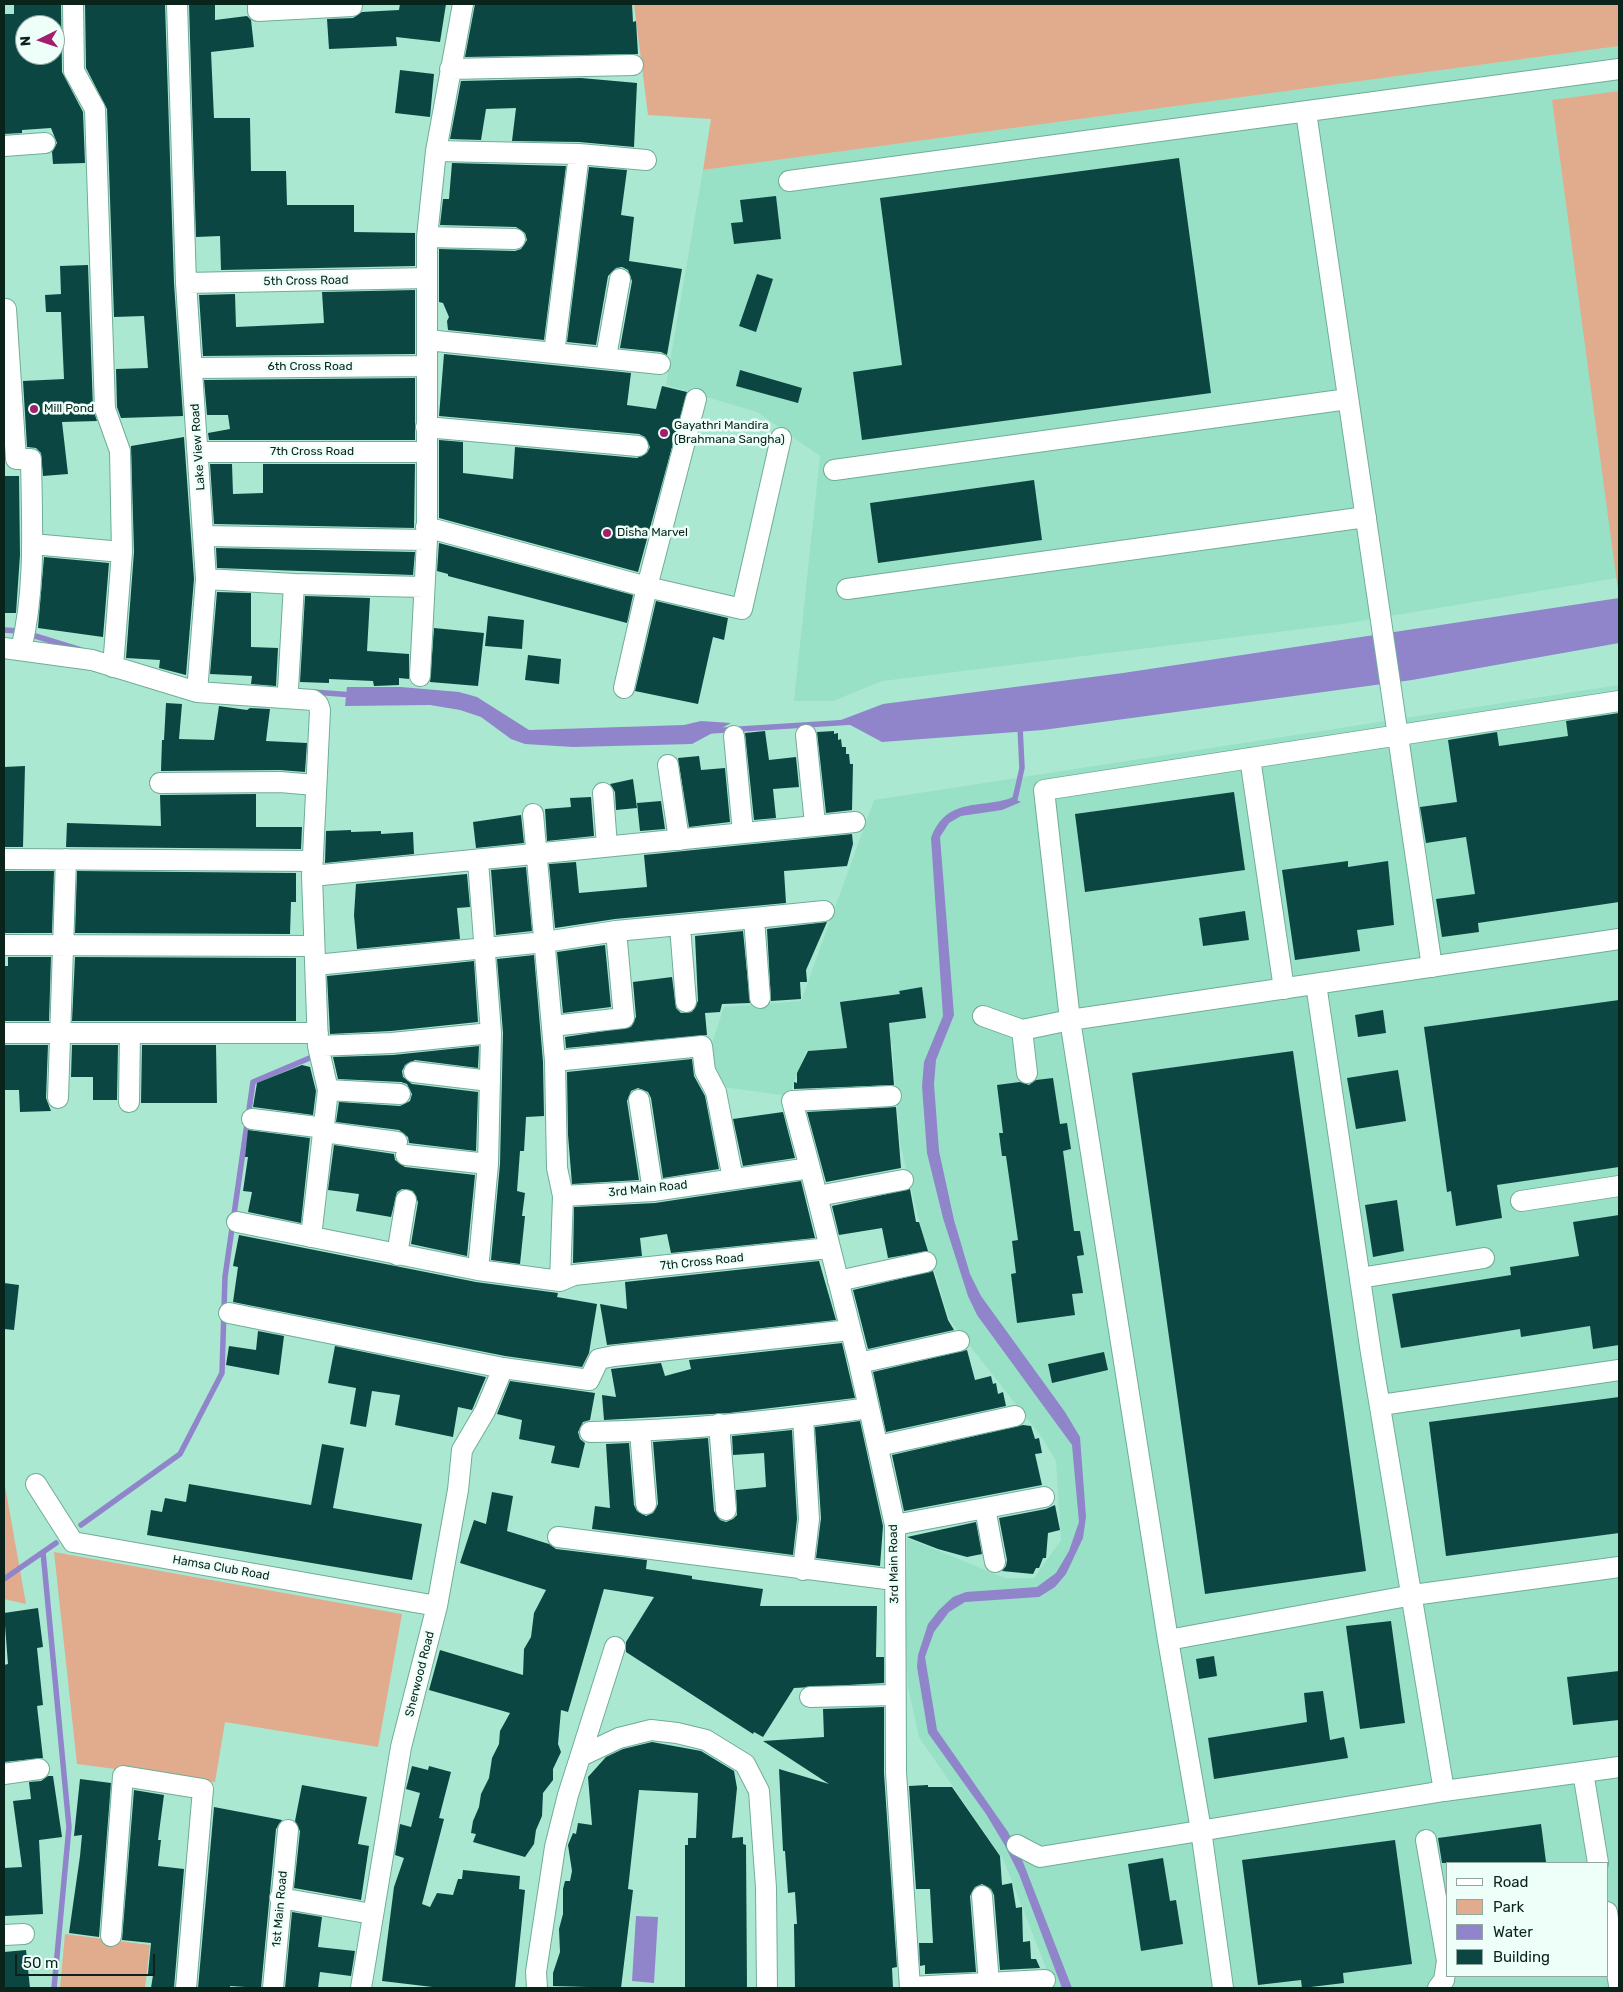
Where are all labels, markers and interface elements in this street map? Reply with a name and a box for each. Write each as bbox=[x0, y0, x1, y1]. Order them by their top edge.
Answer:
north arrow bbox=[15, 15, 65, 65]
text: N bbox=[17, 35, 34, 47]
street label: 5th Cross Road bbox=[263, 273, 349, 289]
street label: 6th Cross Road bbox=[267, 360, 353, 374]
place label: Mill Pond bbox=[44, 402, 94, 416]
marker: Mill Pond bbox=[28, 403, 40, 415]
street label: Lake View Road bbox=[188, 403, 208, 491]
place label: Gayathri Mandira (Brahmana Sangha) bbox=[674, 419, 785, 447]
marker: Gayathri Mandira (Brahmana Sangha) bbox=[658, 427, 670, 439]
street label: 7th Cross Road bbox=[270, 445, 354, 459]
place label: Disha Marvel bbox=[617, 526, 688, 540]
marker: Disha Marvel bbox=[601, 527, 613, 539]
street label: 3rd Main Road bbox=[608, 1178, 688, 1200]
street label: 7th Cross Road bbox=[659, 1250, 745, 1274]
street label: 3rd Main Road bbox=[886, 1524, 902, 1604]
street label: Hamsa Club Road bbox=[171, 1552, 271, 1584]
street label: Sherwood Road bbox=[402, 1630, 438, 1718]
legend bbox=[1446, 1862, 1608, 1977]
street label: 1st Main Road bbox=[269, 1870, 291, 1948]
text: Road bbox=[1493, 1873, 1529, 1891]
text: Park bbox=[1493, 1898, 1524, 1916]
text: Water bbox=[1493, 1923, 1533, 1941]
scale bar bbox=[18, 1944, 158, 1976]
text: Building bbox=[1493, 1948, 1550, 1966]
text: 50 m bbox=[23, 1954, 58, 1972]

